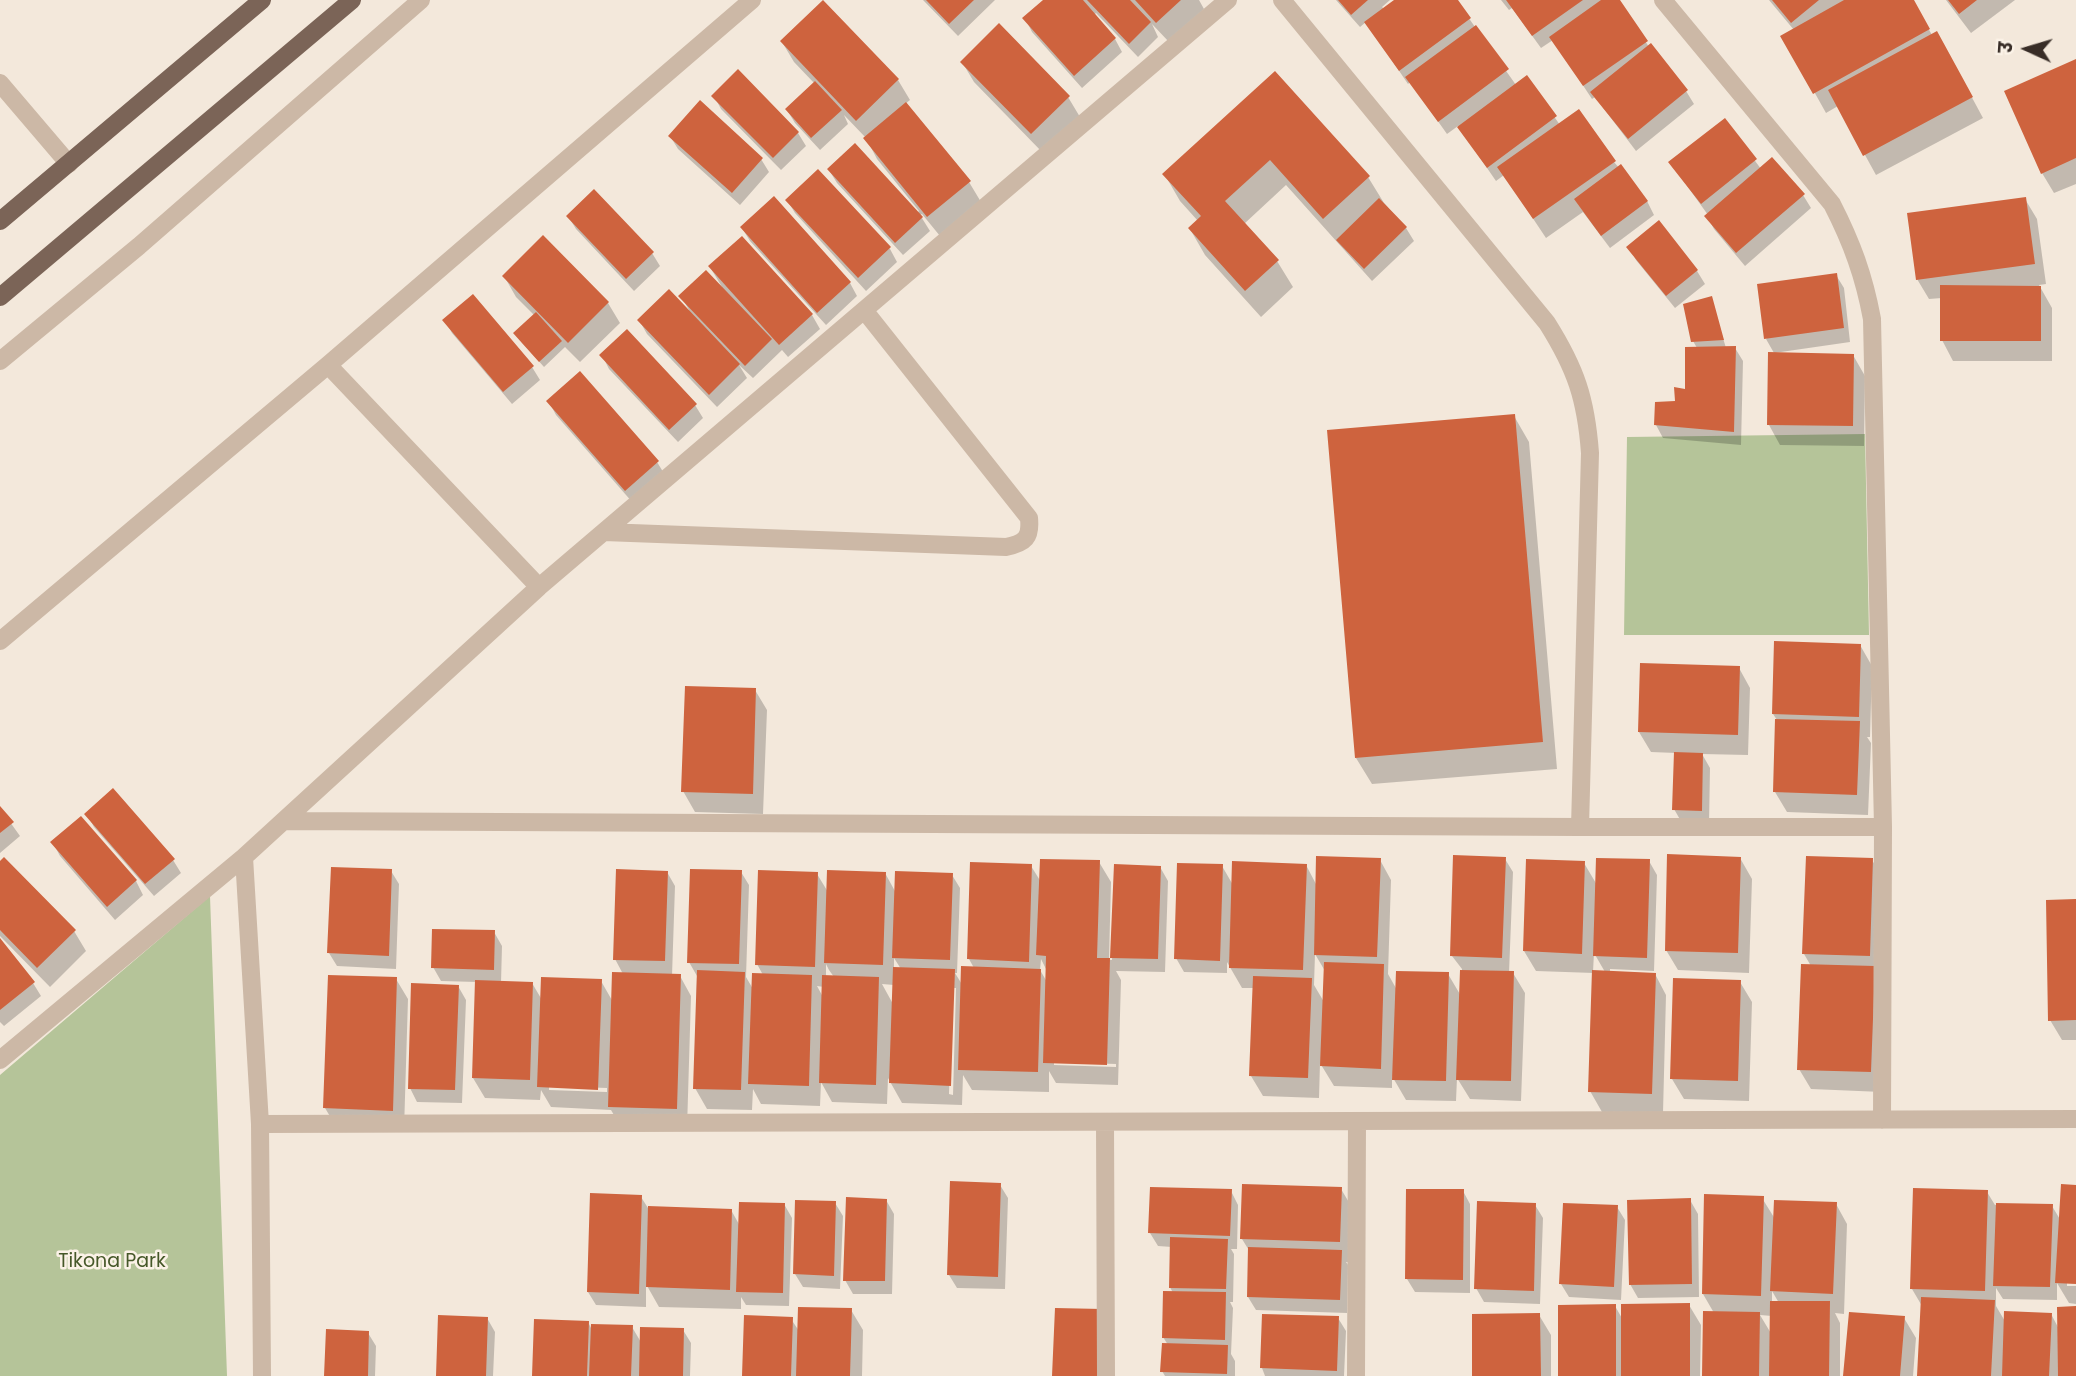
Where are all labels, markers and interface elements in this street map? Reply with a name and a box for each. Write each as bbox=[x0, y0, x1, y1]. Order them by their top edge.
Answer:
north arrow bbox=[1992, 14, 2062, 84]
text: उ bbox=[1992, 41, 2019, 54]
park label: Tikona Park bbox=[58, 1251, 166, 1273]

